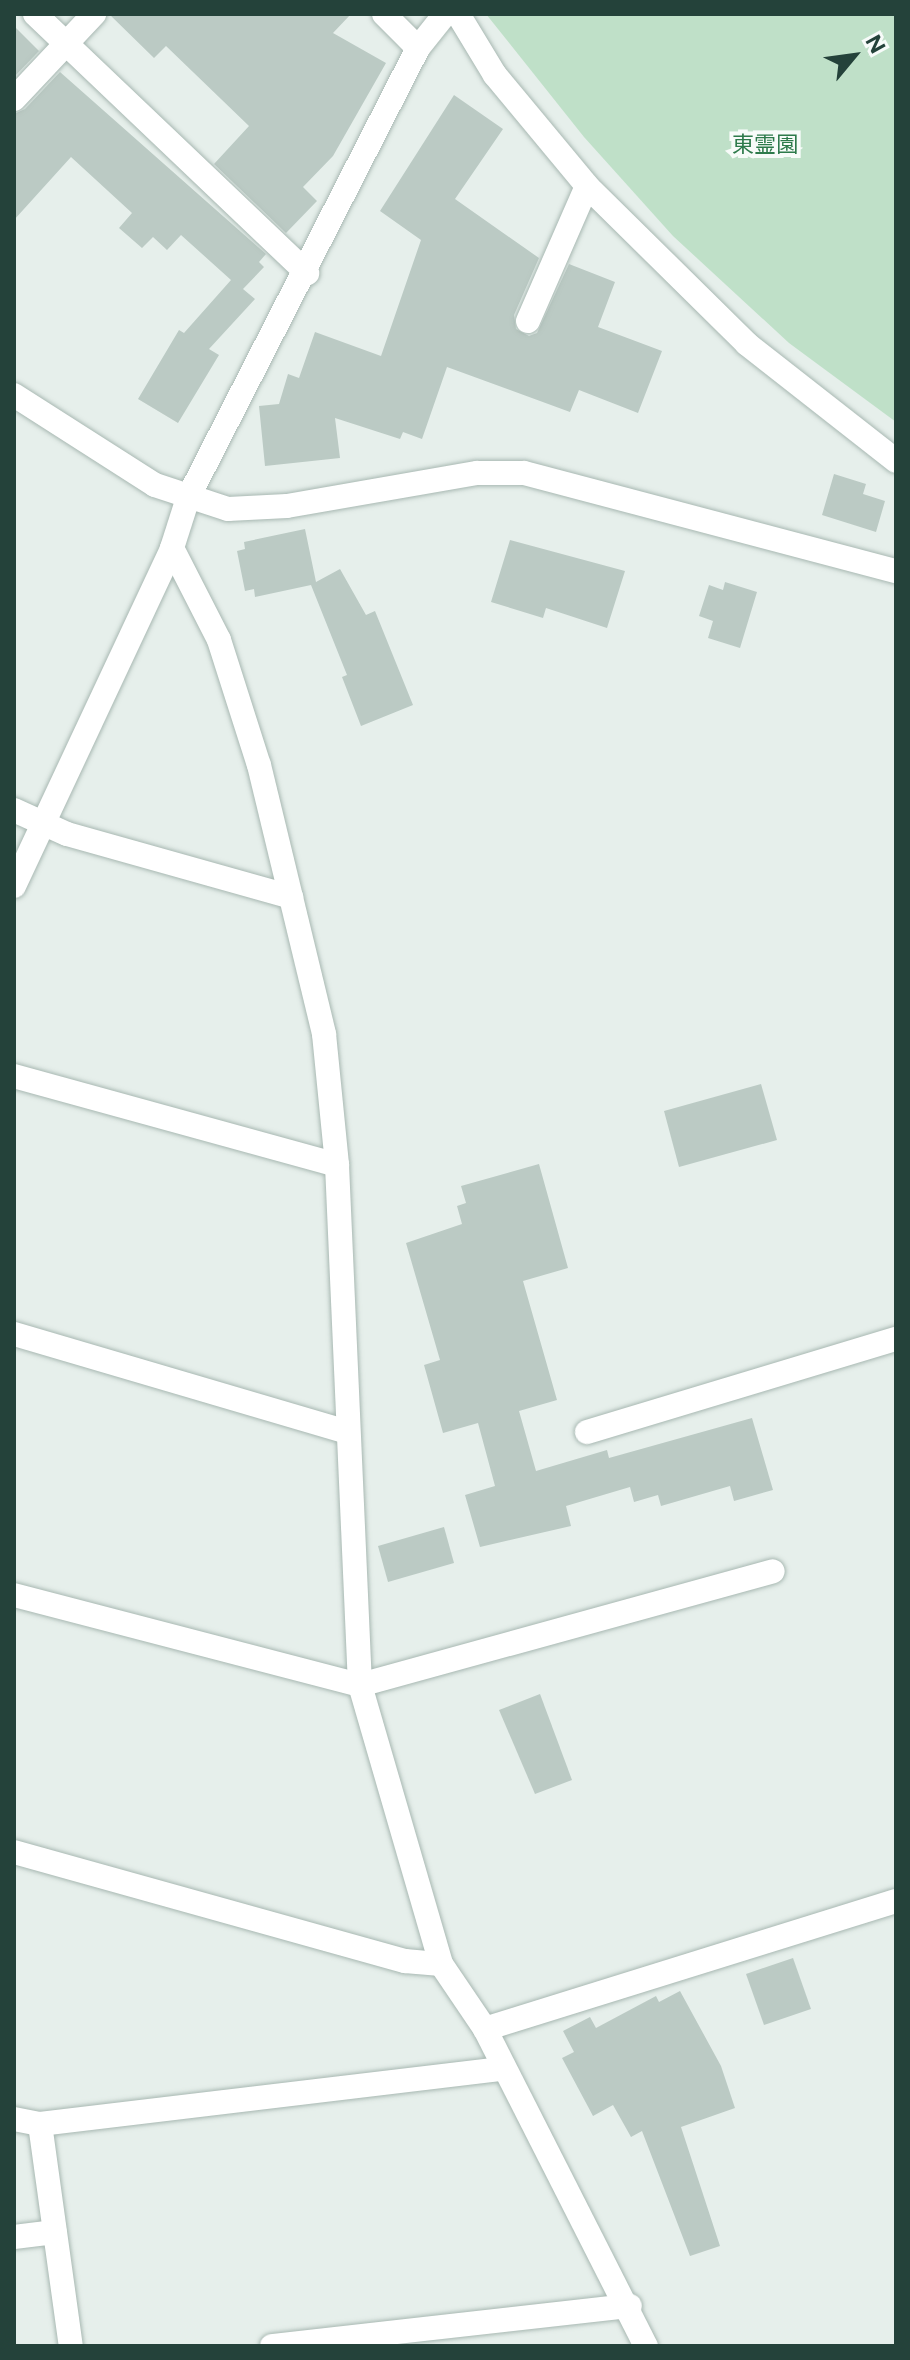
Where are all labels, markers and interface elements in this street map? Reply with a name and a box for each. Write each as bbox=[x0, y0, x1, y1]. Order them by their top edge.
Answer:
north arrow bbox=[814, 16, 894, 96]
text: N bbox=[859, 30, 891, 58]
park label: 東霊園 bbox=[732, 132, 798, 158]

